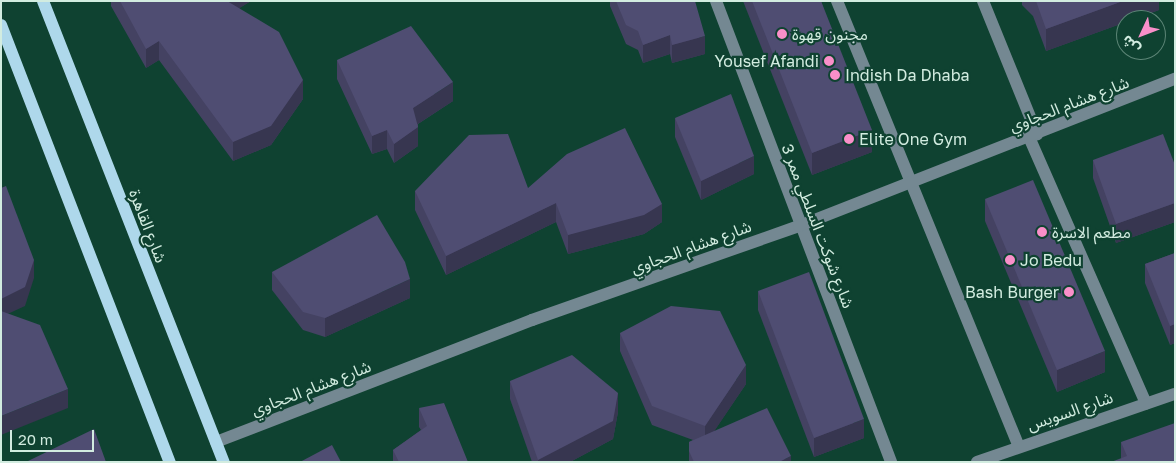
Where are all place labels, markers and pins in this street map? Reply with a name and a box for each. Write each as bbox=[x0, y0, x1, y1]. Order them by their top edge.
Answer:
place label: مجنون قهوة bbox=[792, 24, 868, 44]
marker: مجنون قهوة bbox=[776, 28, 788, 40]
place label: Yousef Afandi bbox=[714, 51, 819, 71]
marker: Yousef Afandi bbox=[823, 55, 835, 67]
place label: Indish Da Dhaba bbox=[845, 65, 970, 85]
marker: Indish Da Dhaba bbox=[829, 69, 841, 81]
place label: Elite One Gym bbox=[859, 129, 967, 149]
marker: Elite One Gym bbox=[843, 133, 855, 145]
place label: مطعم الاسرة bbox=[1052, 222, 1131, 242]
marker: مطعم الاسرة bbox=[1036, 226, 1048, 238]
place label: Jo Bedu bbox=[1020, 250, 1082, 270]
marker: Jo Bedu bbox=[1004, 254, 1016, 266]
place label: Bash Burger bbox=[965, 282, 1059, 302]
marker: Bash Burger bbox=[1063, 286, 1075, 298]

